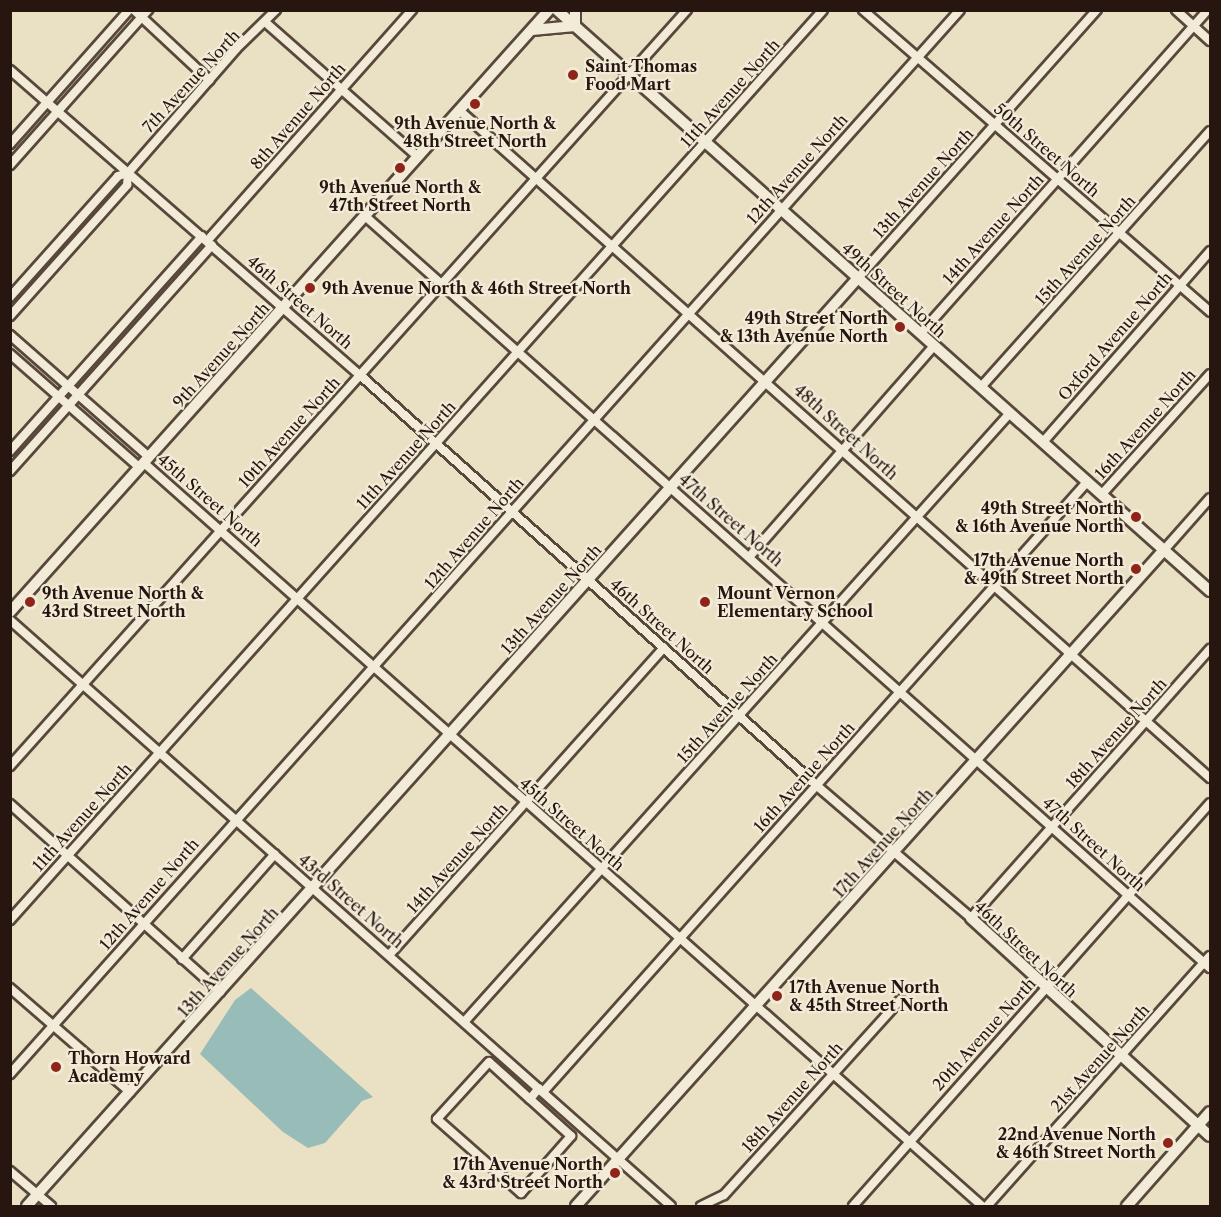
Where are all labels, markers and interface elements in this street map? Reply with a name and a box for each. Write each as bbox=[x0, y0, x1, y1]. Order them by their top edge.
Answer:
street label: 7th Avenue North bbox=[138, 25, 244, 137]
street label: 11th Avenue North bbox=[676, 35, 784, 151]
place label: Saint Thomas Food Mart bbox=[585, 56, 698, 94]
street label: 8th Avenue North bbox=[246, 59, 350, 173]
marker: Saint Thomas Food Mart bbox=[566, 68, 580, 82]
marker: 9th Avenue North & 48th Street North bbox=[468, 97, 482, 111]
street label: 50th Street North bbox=[990, 99, 1104, 201]
street label: 12th Avenue North bbox=[742, 110, 852, 228]
place label: 9th Avenue North & 48th Street North bbox=[394, 113, 556, 151]
street label: 13th Avenue North bbox=[868, 124, 978, 242]
marker: 9th Avenue North & 47th Street North bbox=[393, 161, 407, 175]
street label: 14th Avenue North bbox=[938, 170, 1048, 288]
place label: 9th Avenue North & 47th Street North bbox=[319, 177, 481, 215]
street label: 15th Avenue North bbox=[1031, 191, 1139, 309]
street label: 49th Street North bbox=[838, 238, 950, 342]
street label: 46th Street North bbox=[243, 251, 357, 353]
street label: Oxford Avenue North bbox=[1054, 268, 1176, 404]
place label: 9th Avenue North & 46th Street North bbox=[322, 278, 632, 298]
marker: 9th Avenue North & 46th Street North bbox=[303, 281, 317, 295]
street label: 9th Avenue North bbox=[169, 298, 273, 412]
place label: 49th Street North & 13th Avenue North bbox=[719, 308, 888, 346]
marker: 49th Street North & 13th Avenue North bbox=[893, 320, 907, 334]
street label: 16th Avenue North bbox=[1090, 365, 1200, 483]
street label: 10th Avenue North bbox=[234, 372, 344, 492]
street label: 48th Street North bbox=[790, 380, 902, 484]
street label: 11th Avenue North bbox=[352, 397, 460, 513]
street label: 45th Street North bbox=[154, 449, 266, 551]
street label: 47th Street North bbox=[675, 470, 787, 570]
street label: 12th Avenue North bbox=[420, 473, 528, 593]
place label: 49th Street North & 16th Avenue North bbox=[955, 498, 1124, 536]
marker: 49th Street North & 16th Avenue North bbox=[1129, 510, 1143, 524]
street label: 13th Avenue North bbox=[496, 540, 606, 658]
place label: 17th Avenue North & 49th Street North bbox=[964, 550, 1124, 588]
marker: 17th Avenue North & 49th Street North bbox=[1129, 562, 1143, 576]
street label: 46th Street North bbox=[606, 574, 718, 678]
place label: 9th Avenue North & 43rd Street North bbox=[42, 583, 204, 621]
place label: Mount Vernon Elementary School bbox=[717, 583, 874, 621]
marker: 9th Avenue North & 43rd Street North bbox=[23, 595, 37, 609]
marker: Mount Vernon Elementary School bbox=[698, 595, 712, 609]
street label: 15th Avenue North bbox=[673, 649, 781, 767]
street label: 18th Avenue North bbox=[1061, 674, 1171, 792]
street label: 16th Avenue North bbox=[749, 718, 859, 836]
street label: 11th Avenue North bbox=[28, 759, 136, 875]
street label: 45th Street North bbox=[516, 773, 628, 875]
street label: 17th Avenue North bbox=[829, 784, 937, 902]
street label: 47th Street North bbox=[1039, 793, 1149, 895]
street label: 14th Avenue North bbox=[402, 799, 512, 917]
street label: 12th Avenue North bbox=[95, 834, 203, 954]
street label: 43rd Street North bbox=[294, 850, 408, 952]
street label: 46th Street North bbox=[971, 897, 1081, 1001]
street label: 13th Avenue North bbox=[173, 903, 283, 1021]
street label: 20th Avenue North bbox=[928, 974, 1040, 1094]
place label: 17th Avenue North & 45th Street North bbox=[789, 977, 949, 1015]
marker: 17th Avenue North & 45th Street North bbox=[770, 989, 784, 1003]
street label: 21st Avenue North bbox=[1046, 1000, 1154, 1116]
street label: 18th Avenue North bbox=[737, 1038, 847, 1156]
place label: Thorn Howard Academy bbox=[68, 1048, 191, 1086]
marker: Thorn Howard Academy bbox=[49, 1060, 63, 1074]
place label: 22nd Avenue North & 46th Street North bbox=[996, 1124, 1156, 1162]
marker: 22nd Avenue North & 46th Street North bbox=[1161, 1136, 1175, 1150]
place label: 17th Avenue North & 43rd Street North bbox=[442, 1154, 603, 1192]
marker: 17th Avenue North & 43rd Street North bbox=[608, 1166, 622, 1180]

